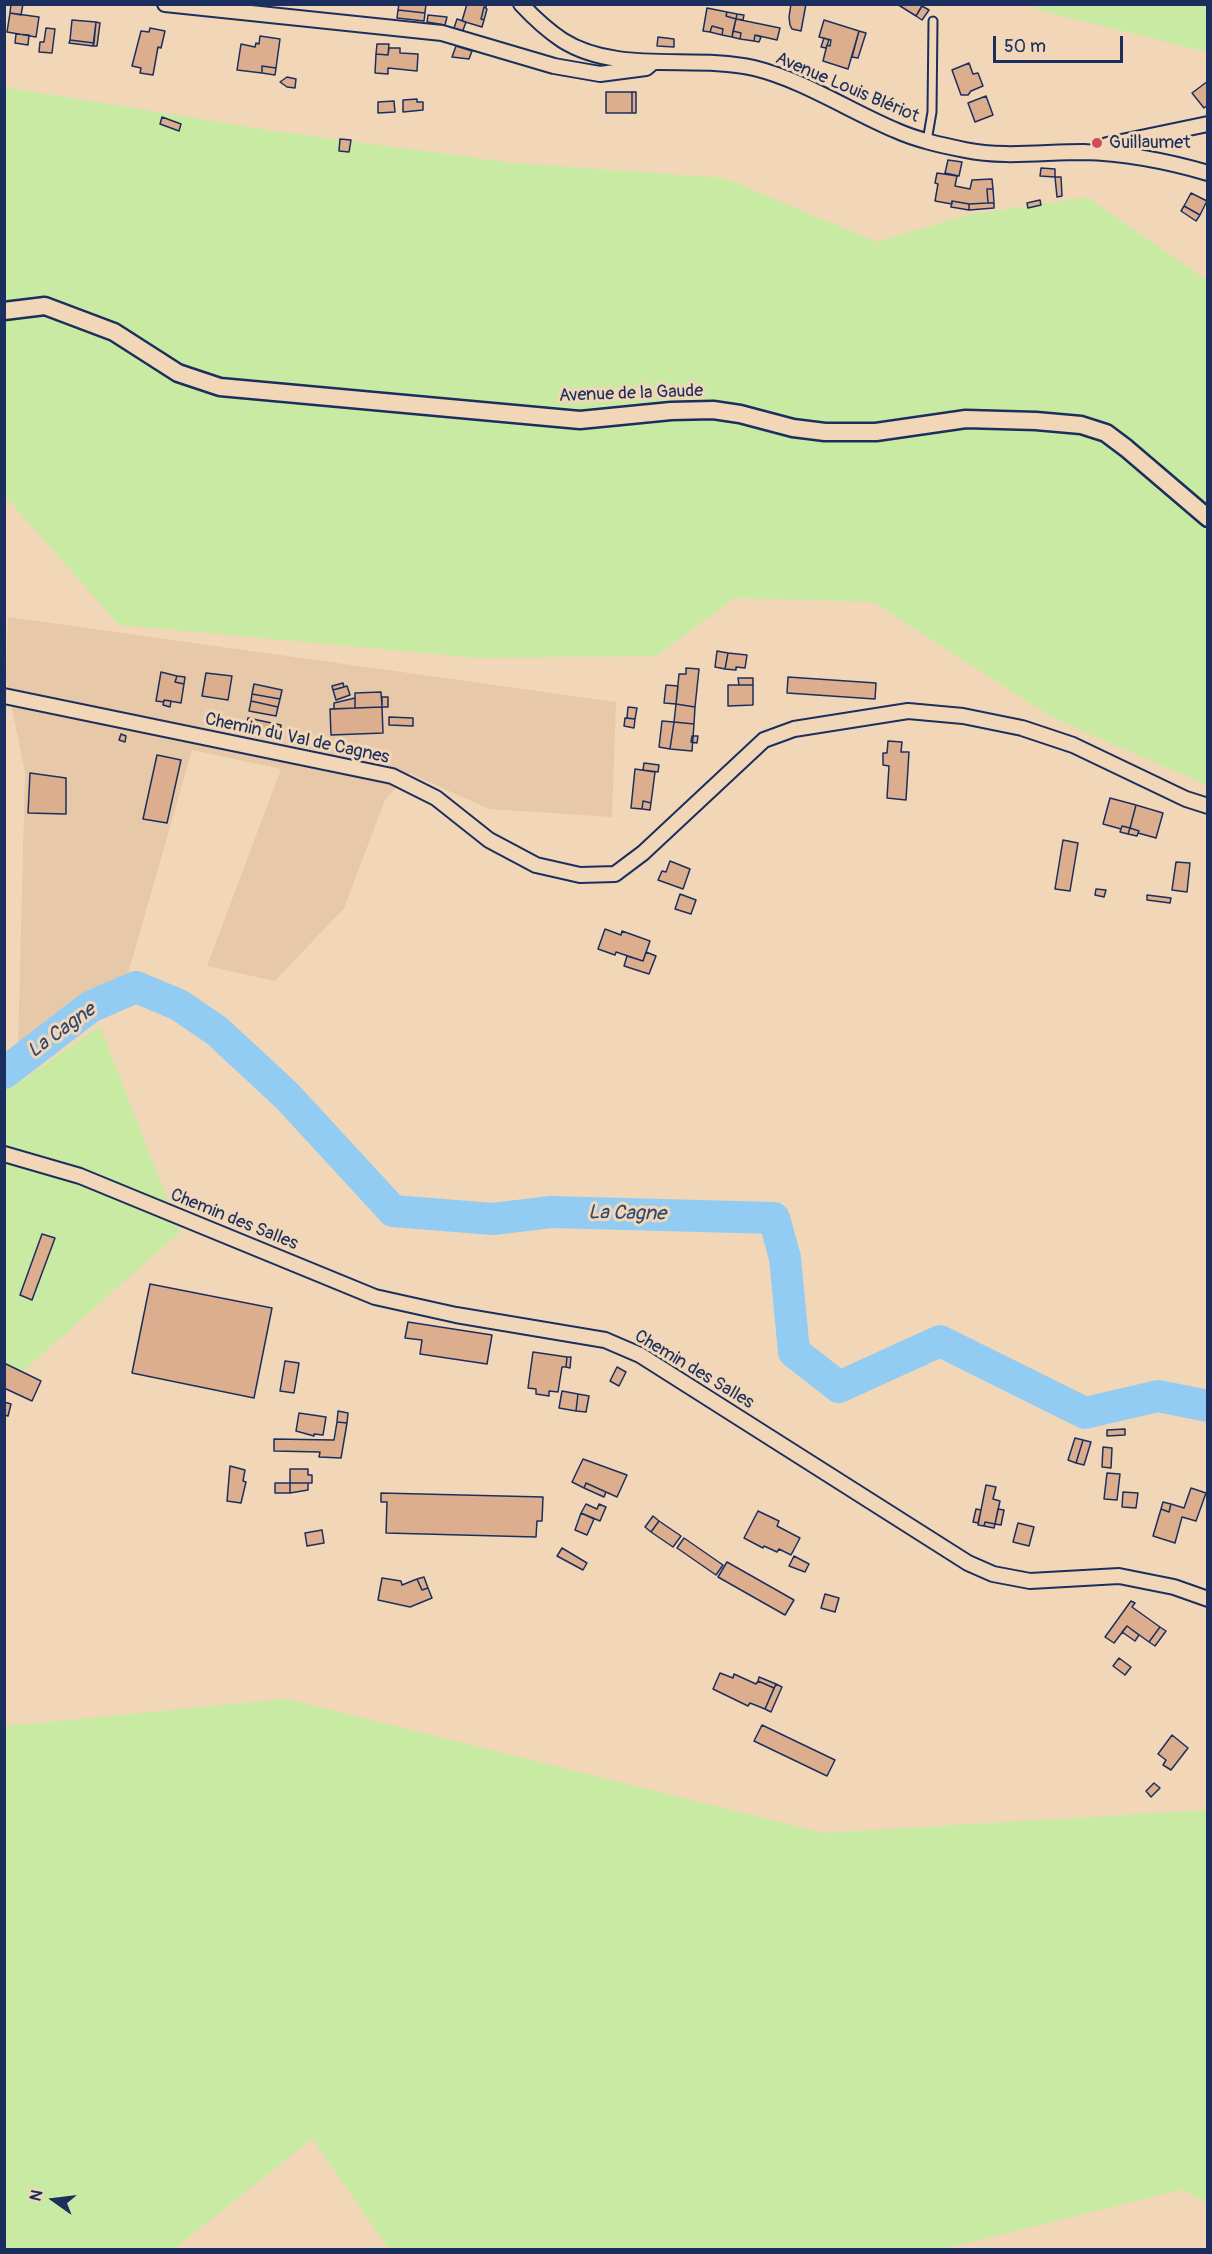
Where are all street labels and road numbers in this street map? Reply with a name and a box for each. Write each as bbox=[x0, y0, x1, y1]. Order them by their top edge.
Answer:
street label: Avenue Louis Blériot bbox=[772, 48, 922, 128]
street label: Avenue de la Gaude bbox=[558, 381, 704, 407]
street label: Chemin du Val de Cagnes bbox=[203, 709, 391, 769]
street label: Chemin des Salles bbox=[167, 1185, 301, 1255]
street label: Chemin des Salles bbox=[630, 1326, 758, 1414]

